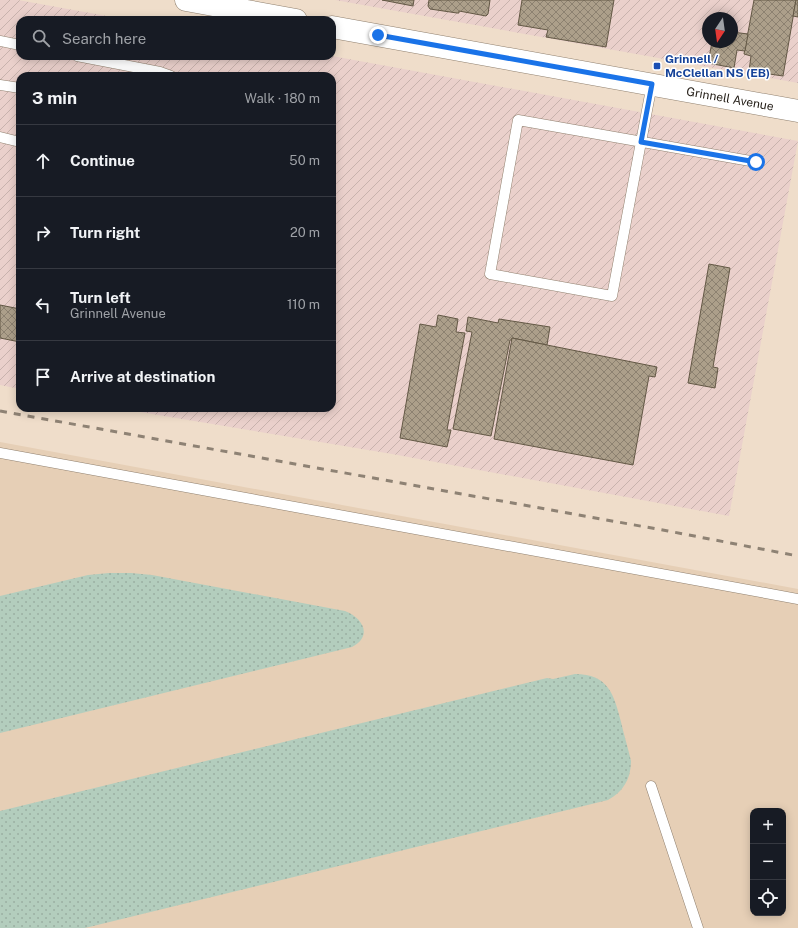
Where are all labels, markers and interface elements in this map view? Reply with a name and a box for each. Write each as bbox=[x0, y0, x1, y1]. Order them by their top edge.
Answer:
north arrow bbox=[702, 12, 738, 48]
search box bbox=[16, 16, 336, 60]
route end bbox=[369, 26, 387, 44]
icon: search bbox=[30, 27, 52, 49]
text: Search here bbox=[62, 30, 146, 47]
place label: Grinnell / McClellan NS (EB) bbox=[665, 52, 770, 80]
marker: Grinnell / McClellan NS (EB) bbox=[652, 61, 662, 71]
street label: Grinnell Avenue bbox=[685, 84, 775, 114]
text: 3 min bbox=[32, 88, 77, 108]
text: Walk · 180 m bbox=[245, 91, 320, 106]
icon: ahead bbox=[32, 150, 54, 172]
text: Continue bbox=[70, 152, 135, 169]
text: 50 m bbox=[289, 153, 320, 168]
route start bbox=[747, 153, 765, 171]
icon: right bbox=[32, 222, 54, 244]
text: Turn right bbox=[70, 224, 140, 241]
text: 20 m bbox=[290, 225, 320, 240]
text: Turn left bbox=[70, 289, 131, 306]
icon: left bbox=[32, 294, 54, 316]
text: 110 m bbox=[287, 297, 320, 312]
text: Grinnell Avenue bbox=[70, 306, 166, 321]
icon: arrive bbox=[32, 366, 54, 388]
text: Arrive at destination bbox=[70, 368, 215, 385]
map controls bbox=[750, 808, 786, 916]
button: + bbox=[750, 808, 786, 844]
button: − bbox=[750, 844, 786, 880]
button: locate bbox=[750, 880, 786, 916]

